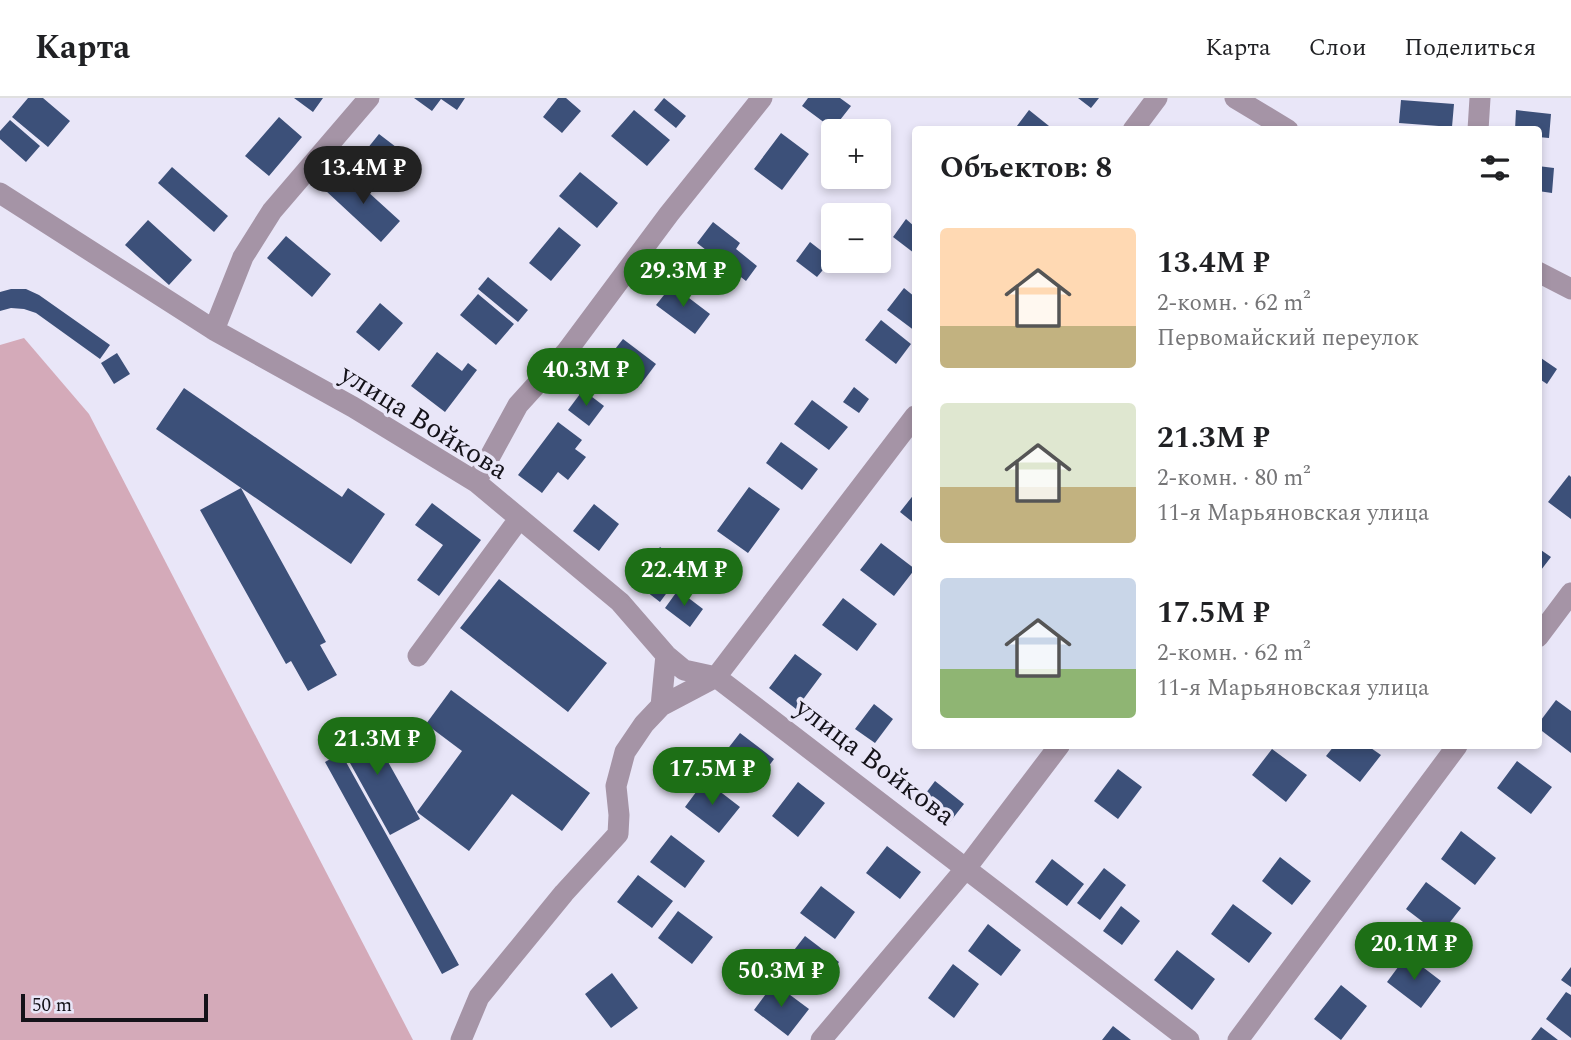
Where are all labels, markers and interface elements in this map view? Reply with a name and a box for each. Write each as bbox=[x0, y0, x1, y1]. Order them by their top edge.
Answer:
text: Карта bbox=[35, 23, 130, 73]
text: Карта bbox=[1205, 30, 1271, 66]
text: Слои bbox=[1309, 30, 1366, 66]
text: Поделиться bbox=[1404, 30, 1536, 66]
map controls bbox=[821, 119, 891, 273]
button: + bbox=[821, 119, 891, 189]
text: Объектов: 8 bbox=[940, 145, 1112, 191]
pin: 13.4M ₽ bbox=[298, 146, 428, 206]
icon: filters bbox=[1476, 149, 1514, 187]
text: 13.4M ₽ bbox=[320, 151, 406, 186]
button: − bbox=[821, 203, 891, 273]
text: 13.4M ₽ bbox=[1157, 240, 1270, 286]
pin: 29.3M ₽ bbox=[618, 250, 748, 309]
text: 29.3M ₽ bbox=[640, 254, 726, 289]
icon: home bbox=[996, 256, 1080, 340]
text: 2-комн. · 62 m² bbox=[1157, 286, 1311, 321]
text: Первомайский переулок bbox=[1157, 321, 1419, 356]
pin: 40.3M ₽ bbox=[521, 348, 651, 408]
street label: улица Войкова bbox=[330, 352, 517, 491]
text: 40.3M ₽ bbox=[543, 353, 629, 388]
text: 21.3M ₽ bbox=[1157, 415, 1270, 461]
icon: home bbox=[996, 431, 1080, 515]
text: 2-комн. · 80 m² bbox=[1157, 461, 1311, 496]
text: 11-я Марьяновская улица bbox=[1157, 496, 1429, 531]
pin: 22.4M ₽ bbox=[619, 548, 749, 608]
text: 22.4M ₽ bbox=[641, 553, 727, 588]
text: 17.5M ₽ bbox=[1157, 590, 1270, 636]
icon: home bbox=[996, 606, 1080, 690]
text: 2-комн. · 62 m² bbox=[1157, 636, 1311, 671]
text: 11-я Марьяновская улица bbox=[1157, 671, 1429, 706]
street label: улица Войкова bbox=[785, 686, 965, 837]
pin: 21.3M ₽ bbox=[312, 718, 442, 777]
text: 21.3M ₽ bbox=[334, 722, 420, 757]
pin: 17.5M ₽ bbox=[647, 748, 777, 807]
text: 17.5M ₽ bbox=[669, 752, 755, 787]
pin: 20.1M ₽ bbox=[1349, 922, 1479, 982]
text: 20.1M ₽ bbox=[1371, 927, 1457, 962]
pin: 50.3M ₽ bbox=[716, 950, 846, 1009]
text: 50.3M ₽ bbox=[738, 954, 824, 989]
scale bar bbox=[21, 991, 208, 1023]
text: 50 m bbox=[32, 991, 72, 1020]

